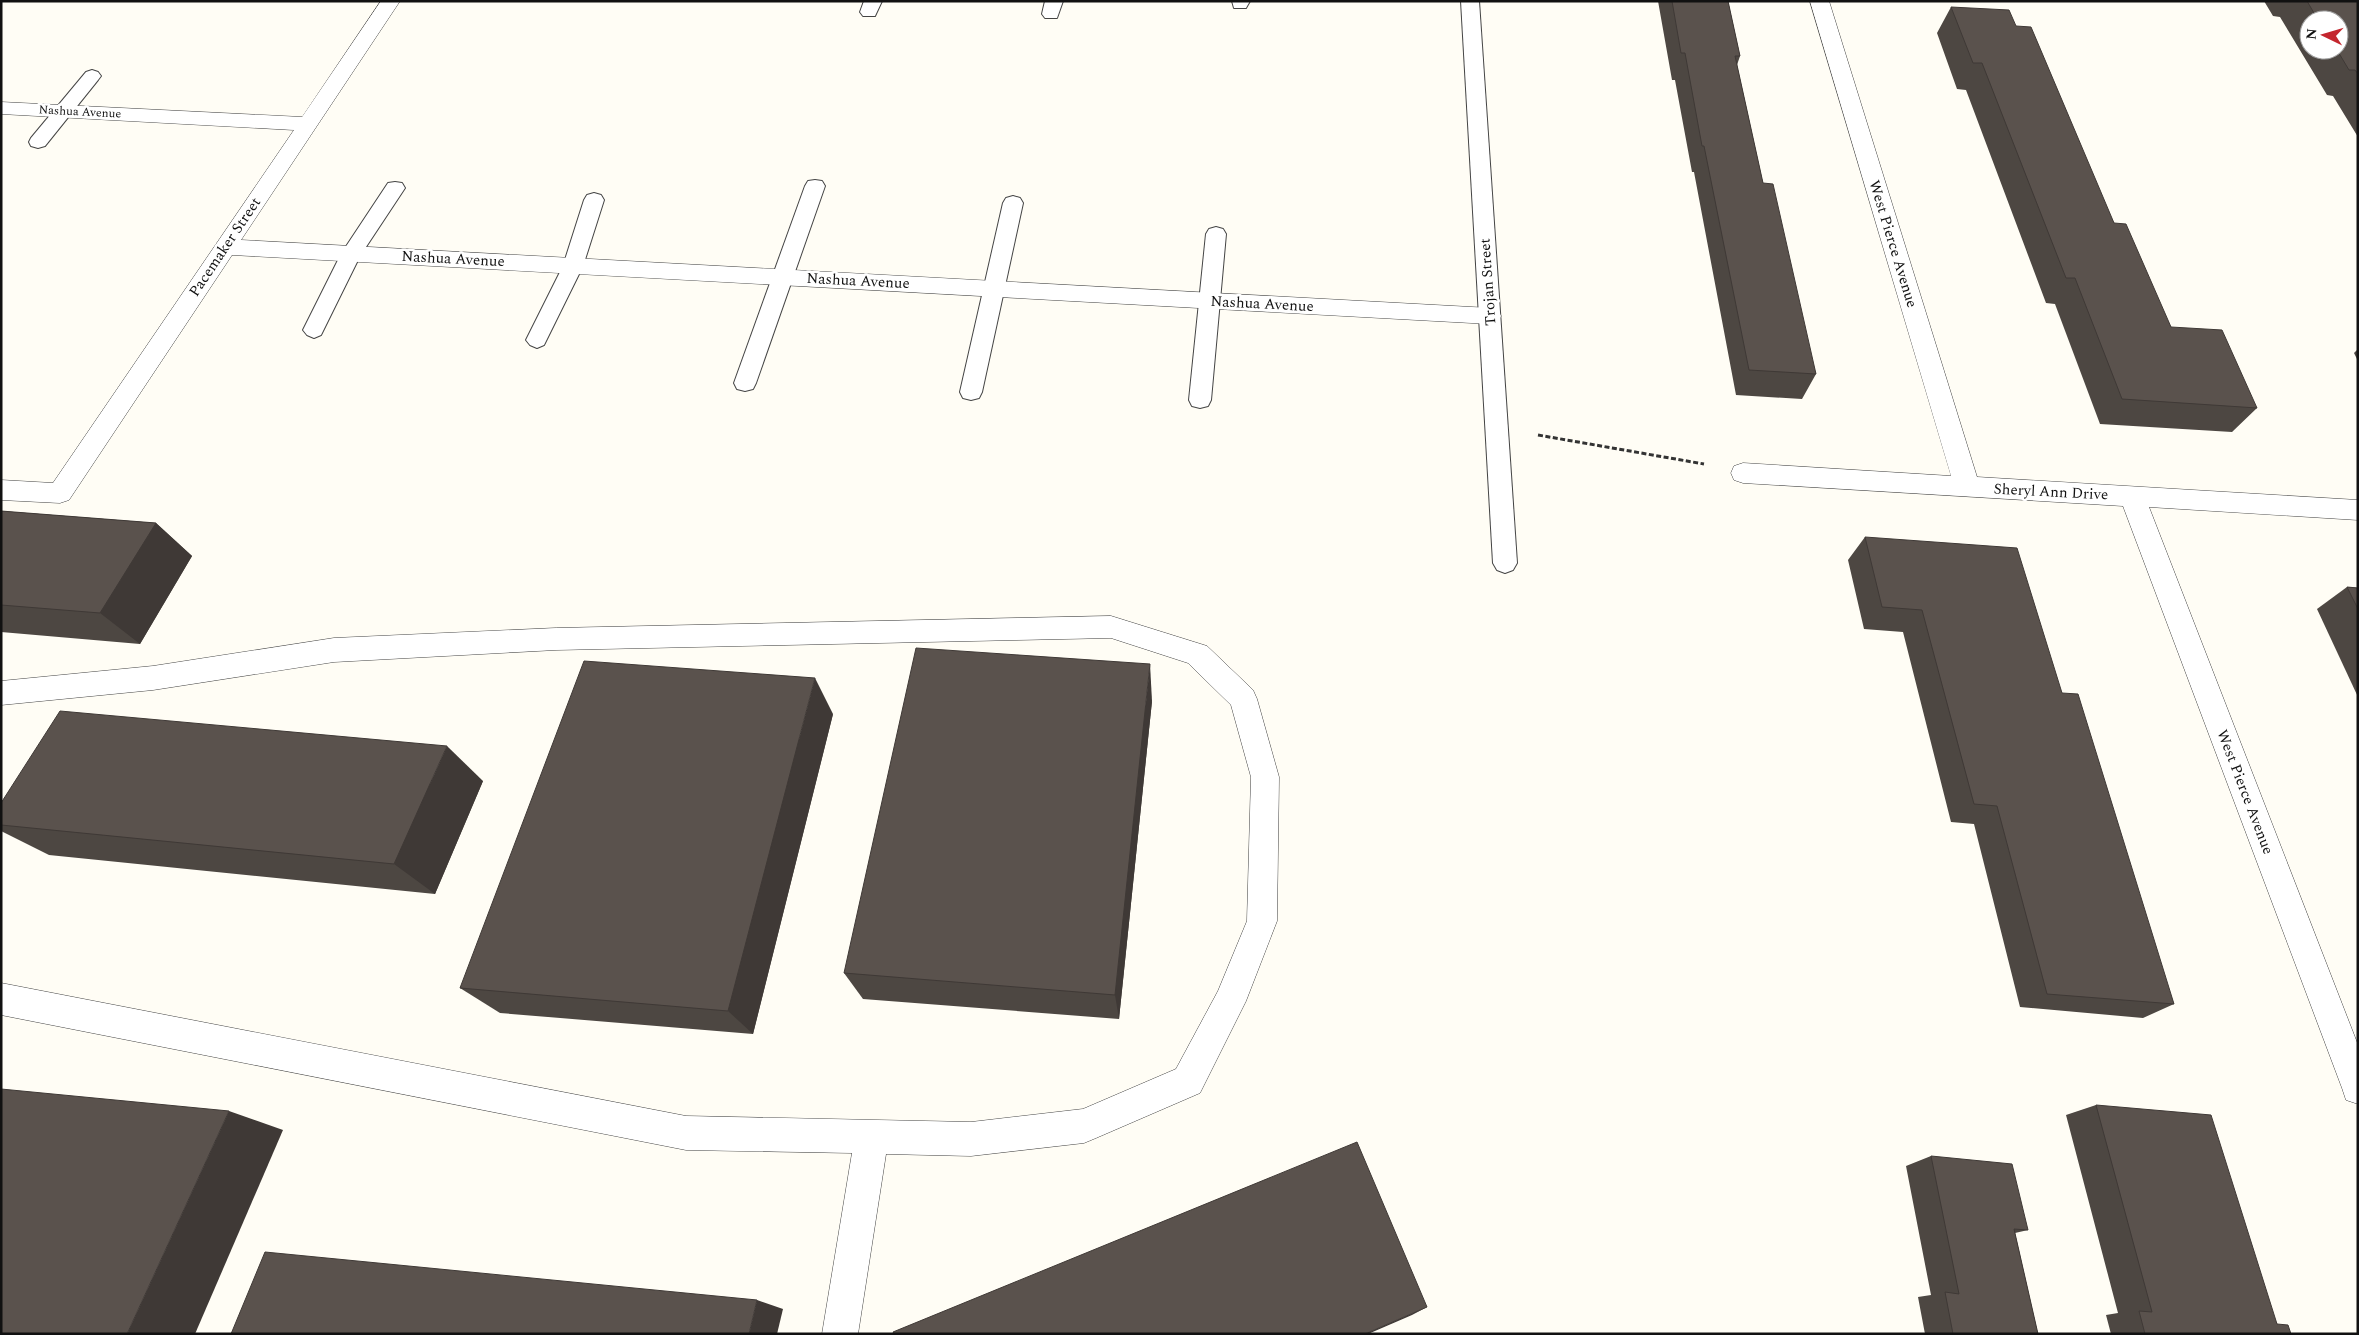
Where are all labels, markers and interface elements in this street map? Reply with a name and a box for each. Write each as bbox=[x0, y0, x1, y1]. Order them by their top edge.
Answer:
north arrow bbox=[2299, 10, 2349, 60]
text: N bbox=[2301, 27, 2323, 41]
street label: Nashua Avenue bbox=[38, 100, 122, 124]
street label: West Pierce Avenue bbox=[1863, 177, 1923, 311]
street label: Pacemaker Street bbox=[183, 193, 267, 301]
street label: Trojan Street bbox=[1473, 237, 1503, 327]
street label: Nashua Avenue bbox=[401, 245, 505, 273]
street label: Nashua Avenue bbox=[806, 267, 910, 295]
street label: Nashua Avenue bbox=[1210, 290, 1314, 318]
street label: Sheryl Ann Drive bbox=[1993, 478, 2109, 506]
street label: West Pierce Avenue bbox=[2211, 726, 2279, 858]

